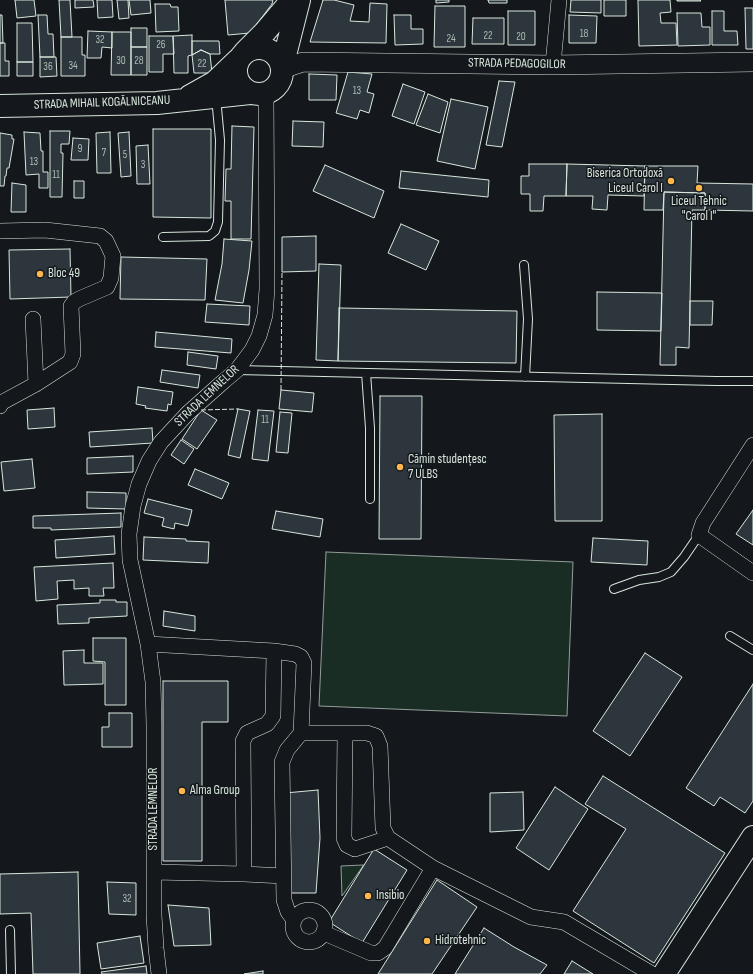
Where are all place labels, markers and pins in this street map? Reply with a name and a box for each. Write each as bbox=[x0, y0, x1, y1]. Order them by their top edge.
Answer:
place label: Biserica Ortodoxă Liceul Carol I bbox=[587, 166, 663, 197]
marker: Biserica Ortodoxă Liceul Carol I bbox=[666, 176, 676, 186]
marker: Liceul Tehnic "Carol I" bbox=[694, 183, 704, 193]
place label: Liceul Tehnic "Carol I" bbox=[671, 194, 727, 225]
place label: Bloc 49 bbox=[48, 266, 80, 282]
marker: Bloc 49 bbox=[35, 269, 45, 279]
place label: Cămin studențesc 7 ULBS bbox=[408, 452, 487, 483]
marker: Cămin studențesc 7 ULBS bbox=[395, 462, 405, 472]
place label: Alma Group bbox=[190, 783, 240, 799]
marker: Alma Group bbox=[177, 786, 187, 796]
place label: Insibio bbox=[376, 888, 404, 904]
marker: Insibio bbox=[363, 891, 373, 901]
place label: Hidrotehnic bbox=[435, 933, 486, 949]
marker: Hidrotehnic bbox=[422, 936, 432, 946]

